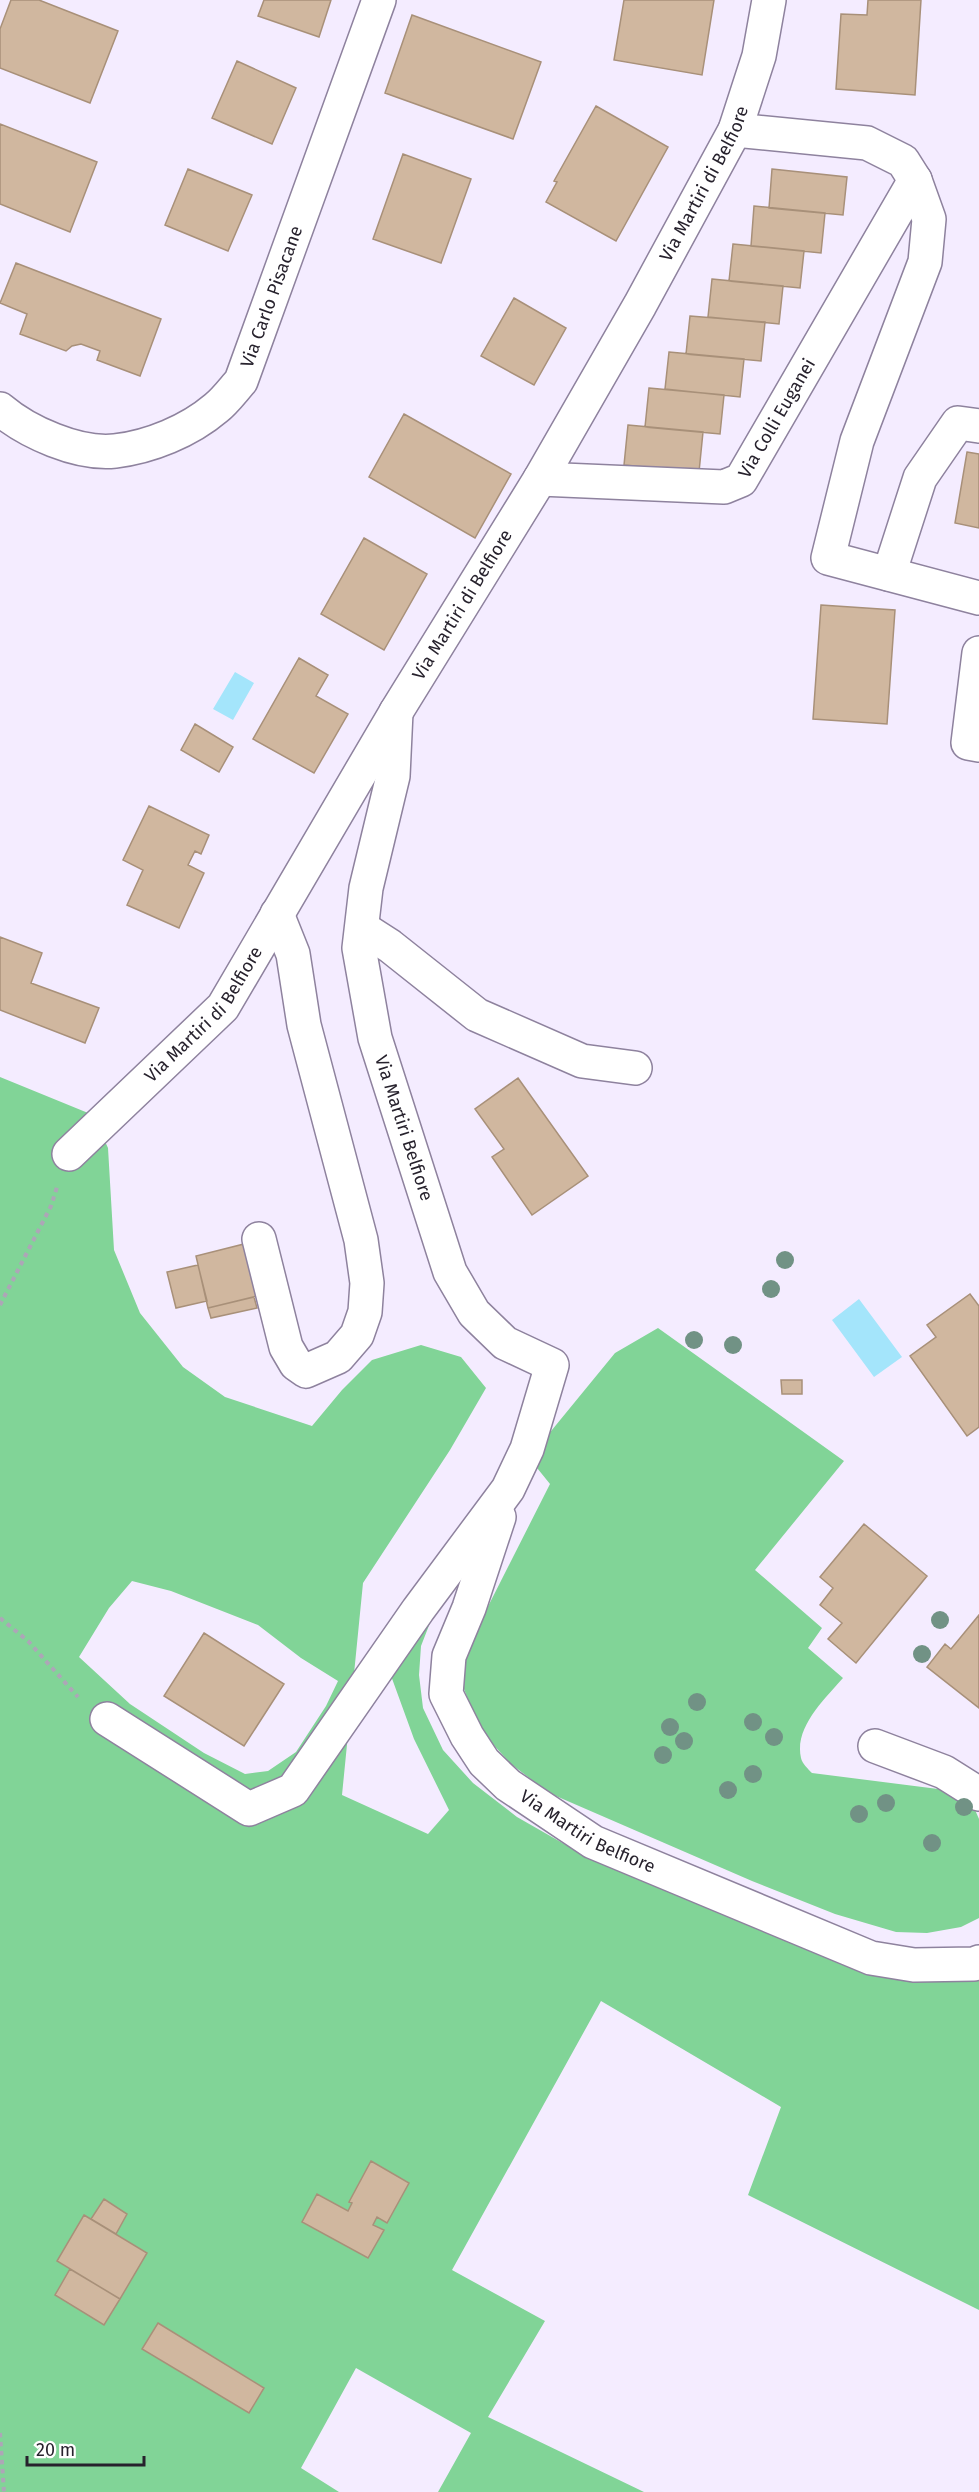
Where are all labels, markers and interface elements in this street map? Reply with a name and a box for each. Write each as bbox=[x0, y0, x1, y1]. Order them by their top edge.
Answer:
street label: Via Martiri di Belfiore bbox=[655, 103, 753, 265]
street label: Via Carlo Pisacane bbox=[236, 223, 307, 370]
street label: Via Colli Euganei bbox=[734, 355, 820, 482]
street label: Via Martiri di Belfiore bbox=[408, 526, 517, 684]
street label: Via Martiri di Belfiore bbox=[140, 942, 267, 1087]
street label: Via Martiri Belfiore bbox=[370, 1052, 438, 1204]
street label: Via Martiri Belfiore bbox=[516, 1785, 659, 1878]
scale bar bbox=[27, 2429, 144, 2467]
text: 20 m bbox=[36, 2439, 75, 2461]

